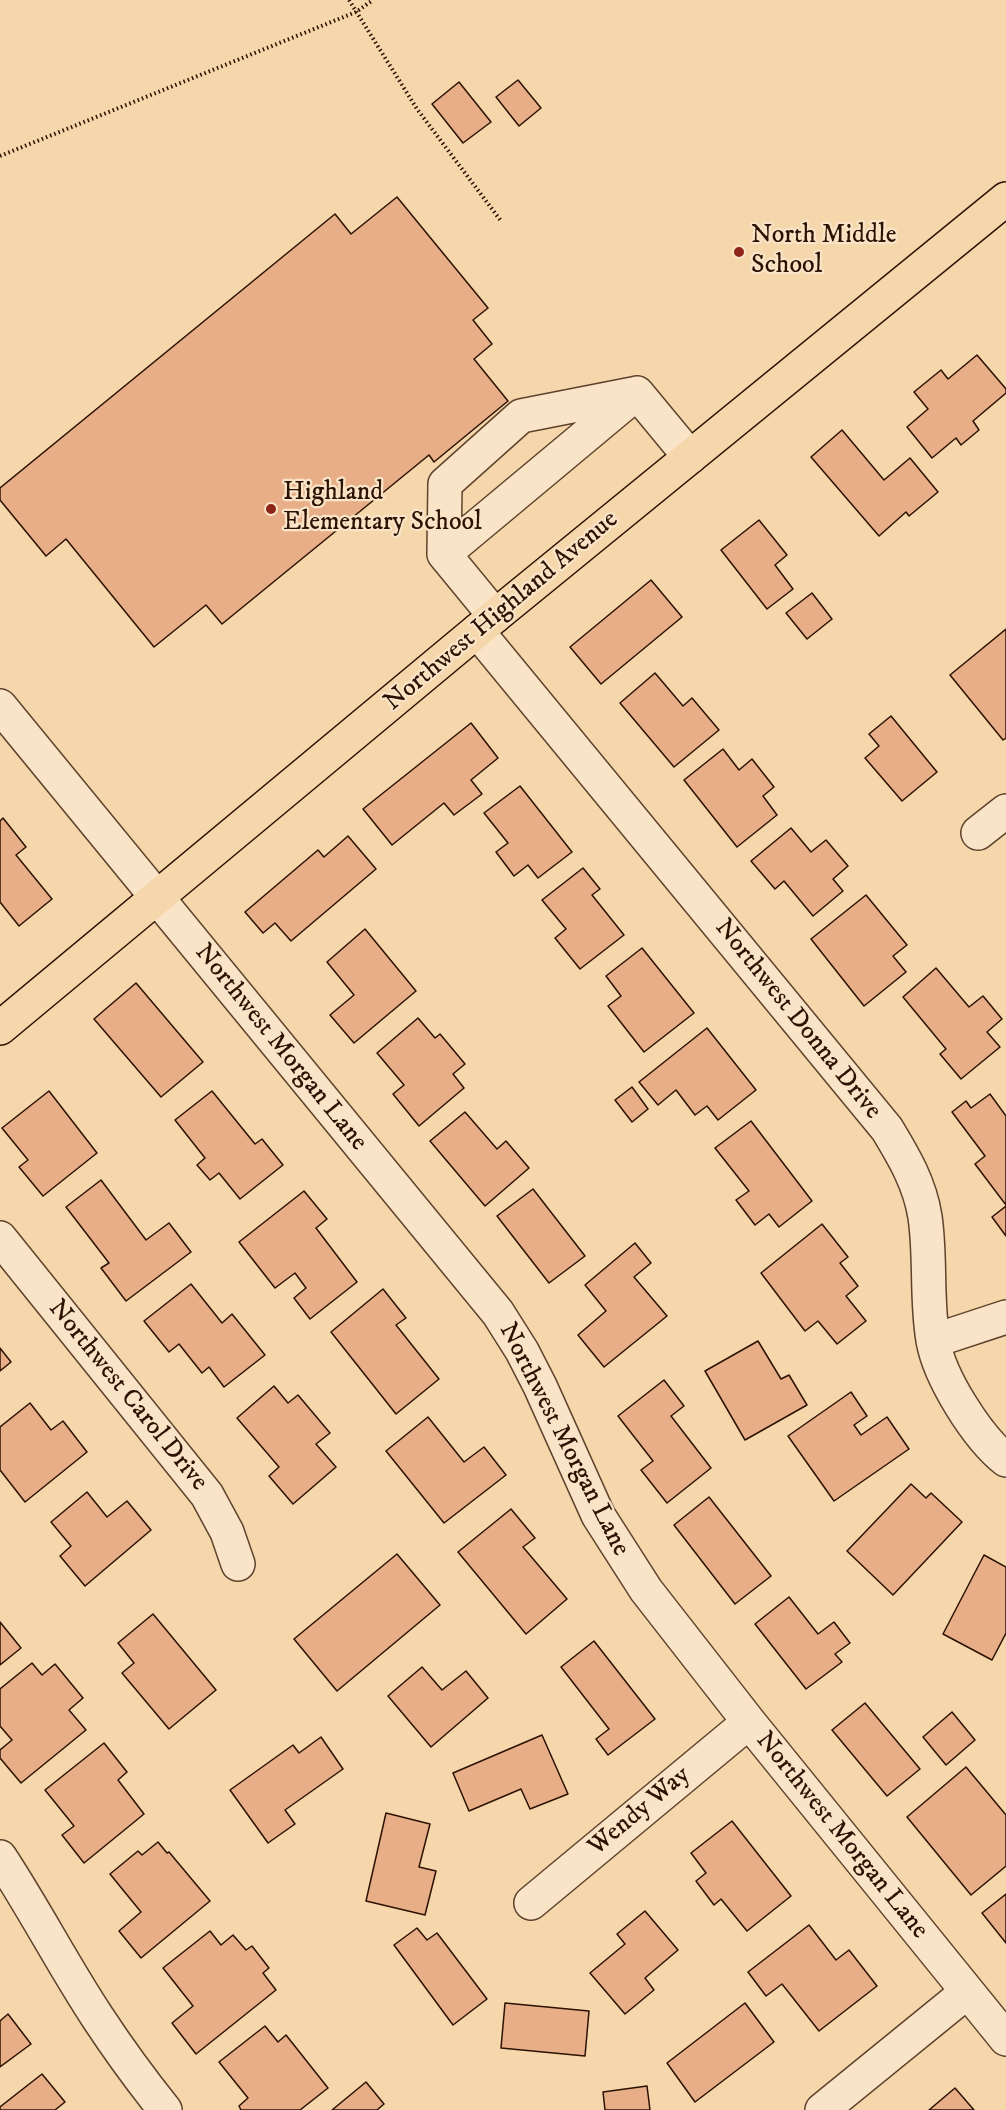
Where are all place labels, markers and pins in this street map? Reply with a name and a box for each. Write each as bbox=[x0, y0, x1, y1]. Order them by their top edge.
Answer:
place label: North Middle School bbox=[751, 221, 896, 282]
marker: North Middle School bbox=[732, 245, 746, 259]
place label: Highland Elementary School bbox=[283, 478, 482, 540]
marker: Highland Elementary School bbox=[264, 502, 278, 516]

